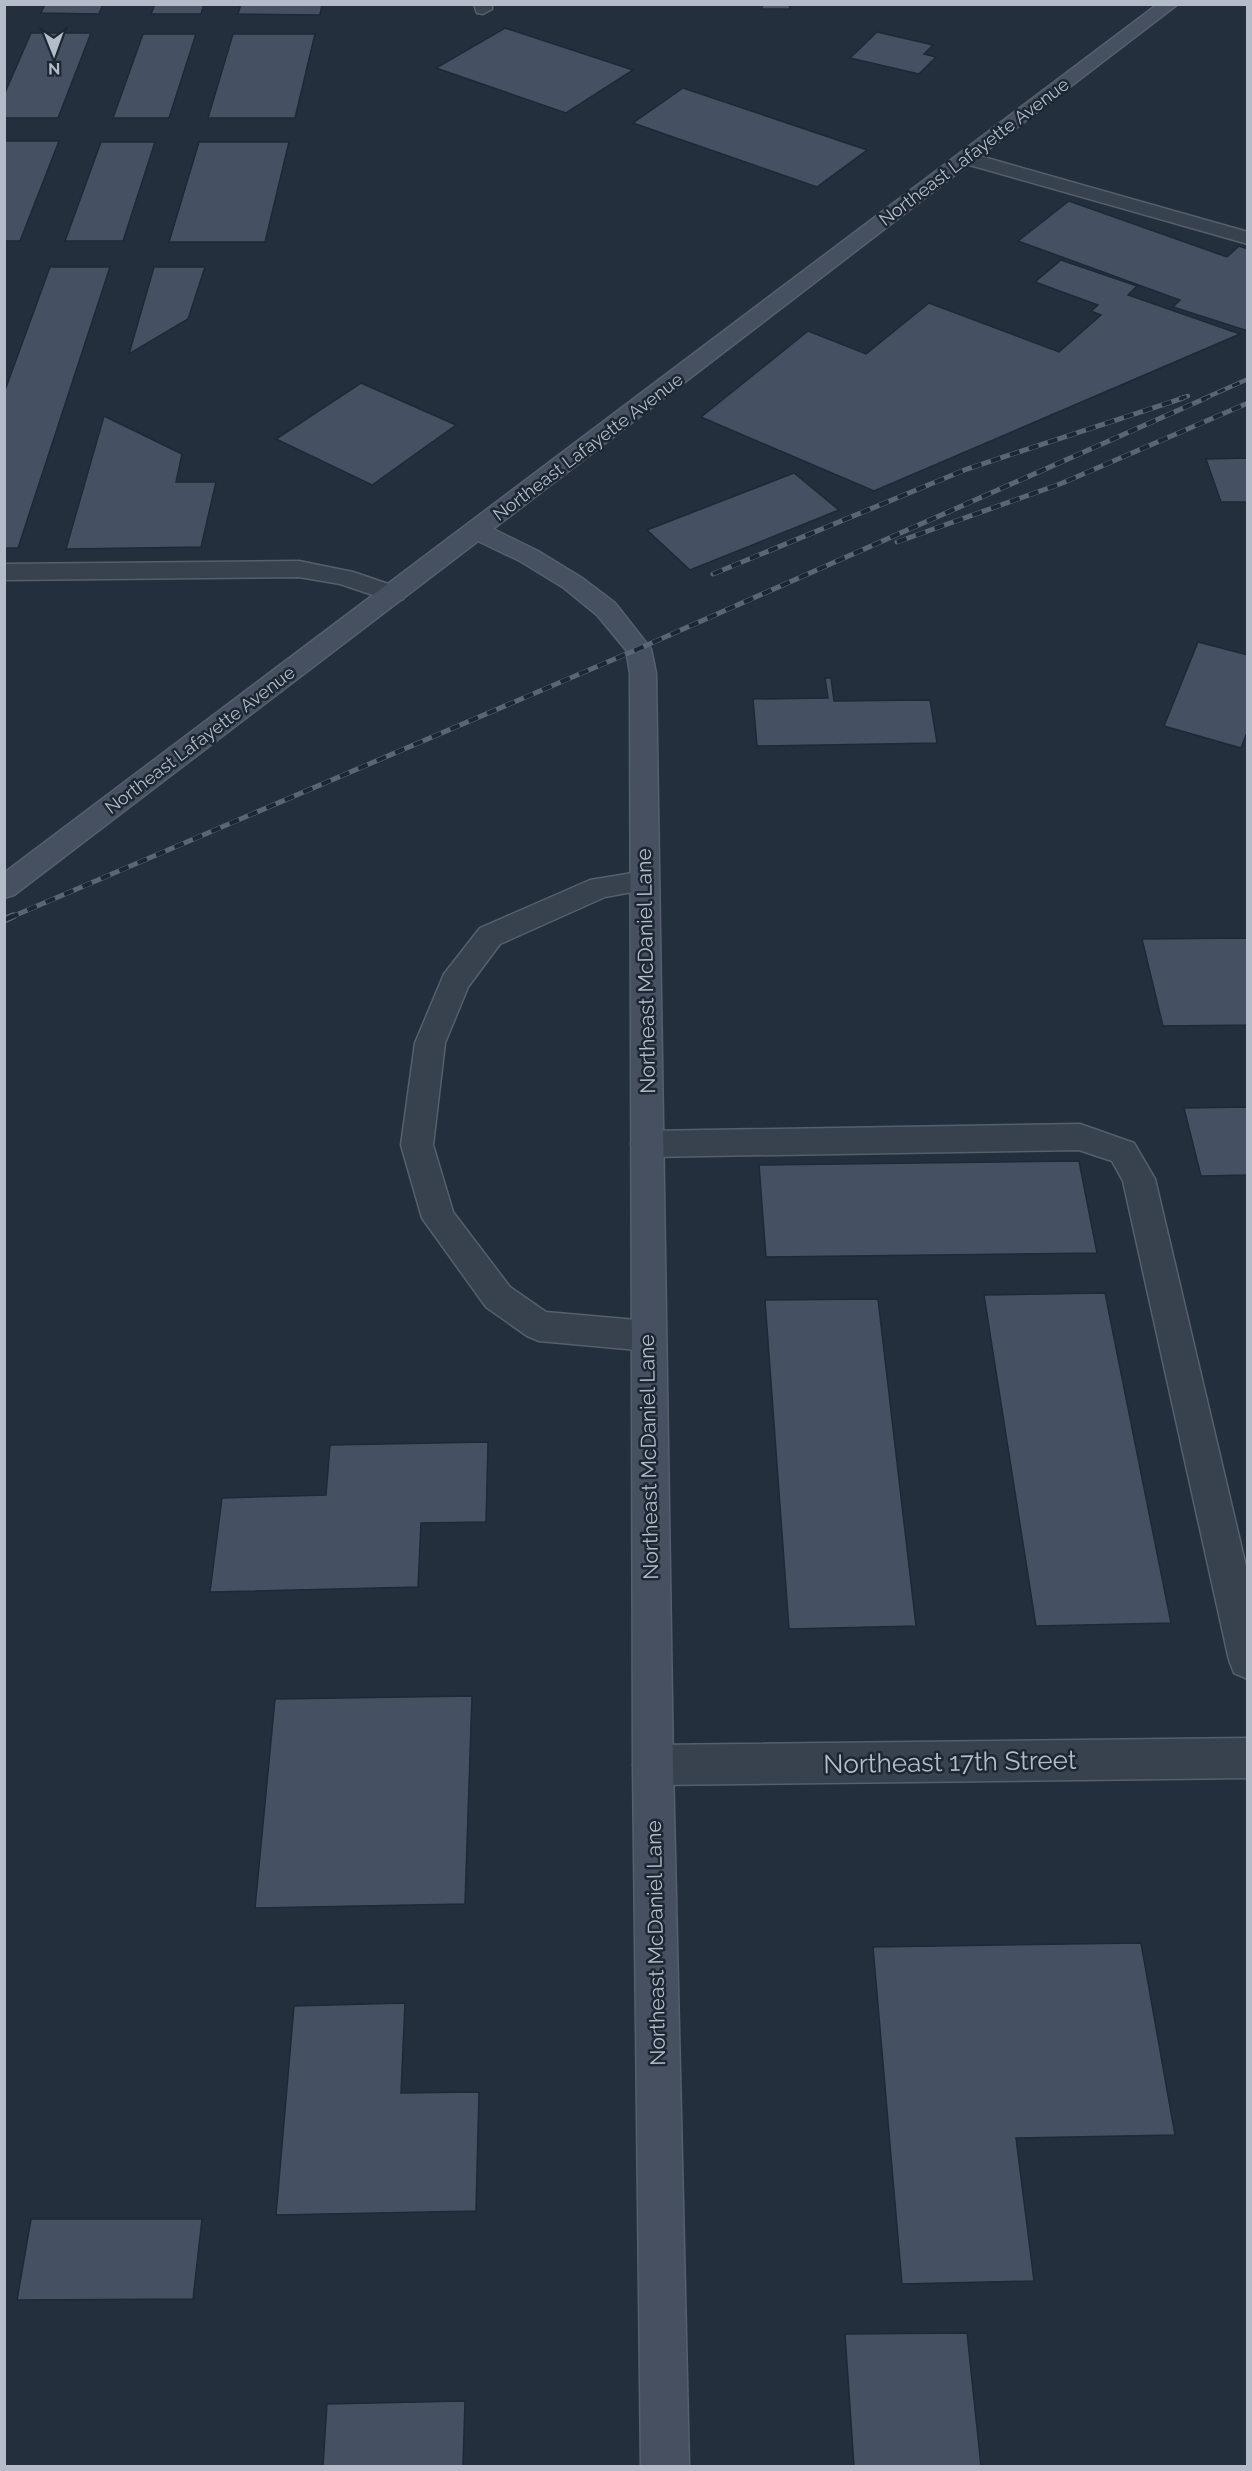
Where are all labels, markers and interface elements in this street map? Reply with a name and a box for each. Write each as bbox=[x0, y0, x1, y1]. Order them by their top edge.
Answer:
north arrow bbox=[24, 24, 84, 84]
text: N bbox=[48, 59, 61, 78]
street label: Northeast Lafayette Avenue bbox=[875, 73, 1073, 230]
street label: Northeast Lafayette Avenue bbox=[489, 368, 687, 525]
street label: Northeast Lafayette Avenue bbox=[101, 661, 299, 818]
street label: Northeast McDaniel Lane bbox=[631, 848, 660, 1094]
street label: Northeast McDaniel Lane bbox=[634, 1334, 663, 1580]
street label: Northeast 17th Street bbox=[823, 1745, 1077, 1779]
street label: Northeast McDaniel Lane bbox=[641, 1820, 670, 2066]

